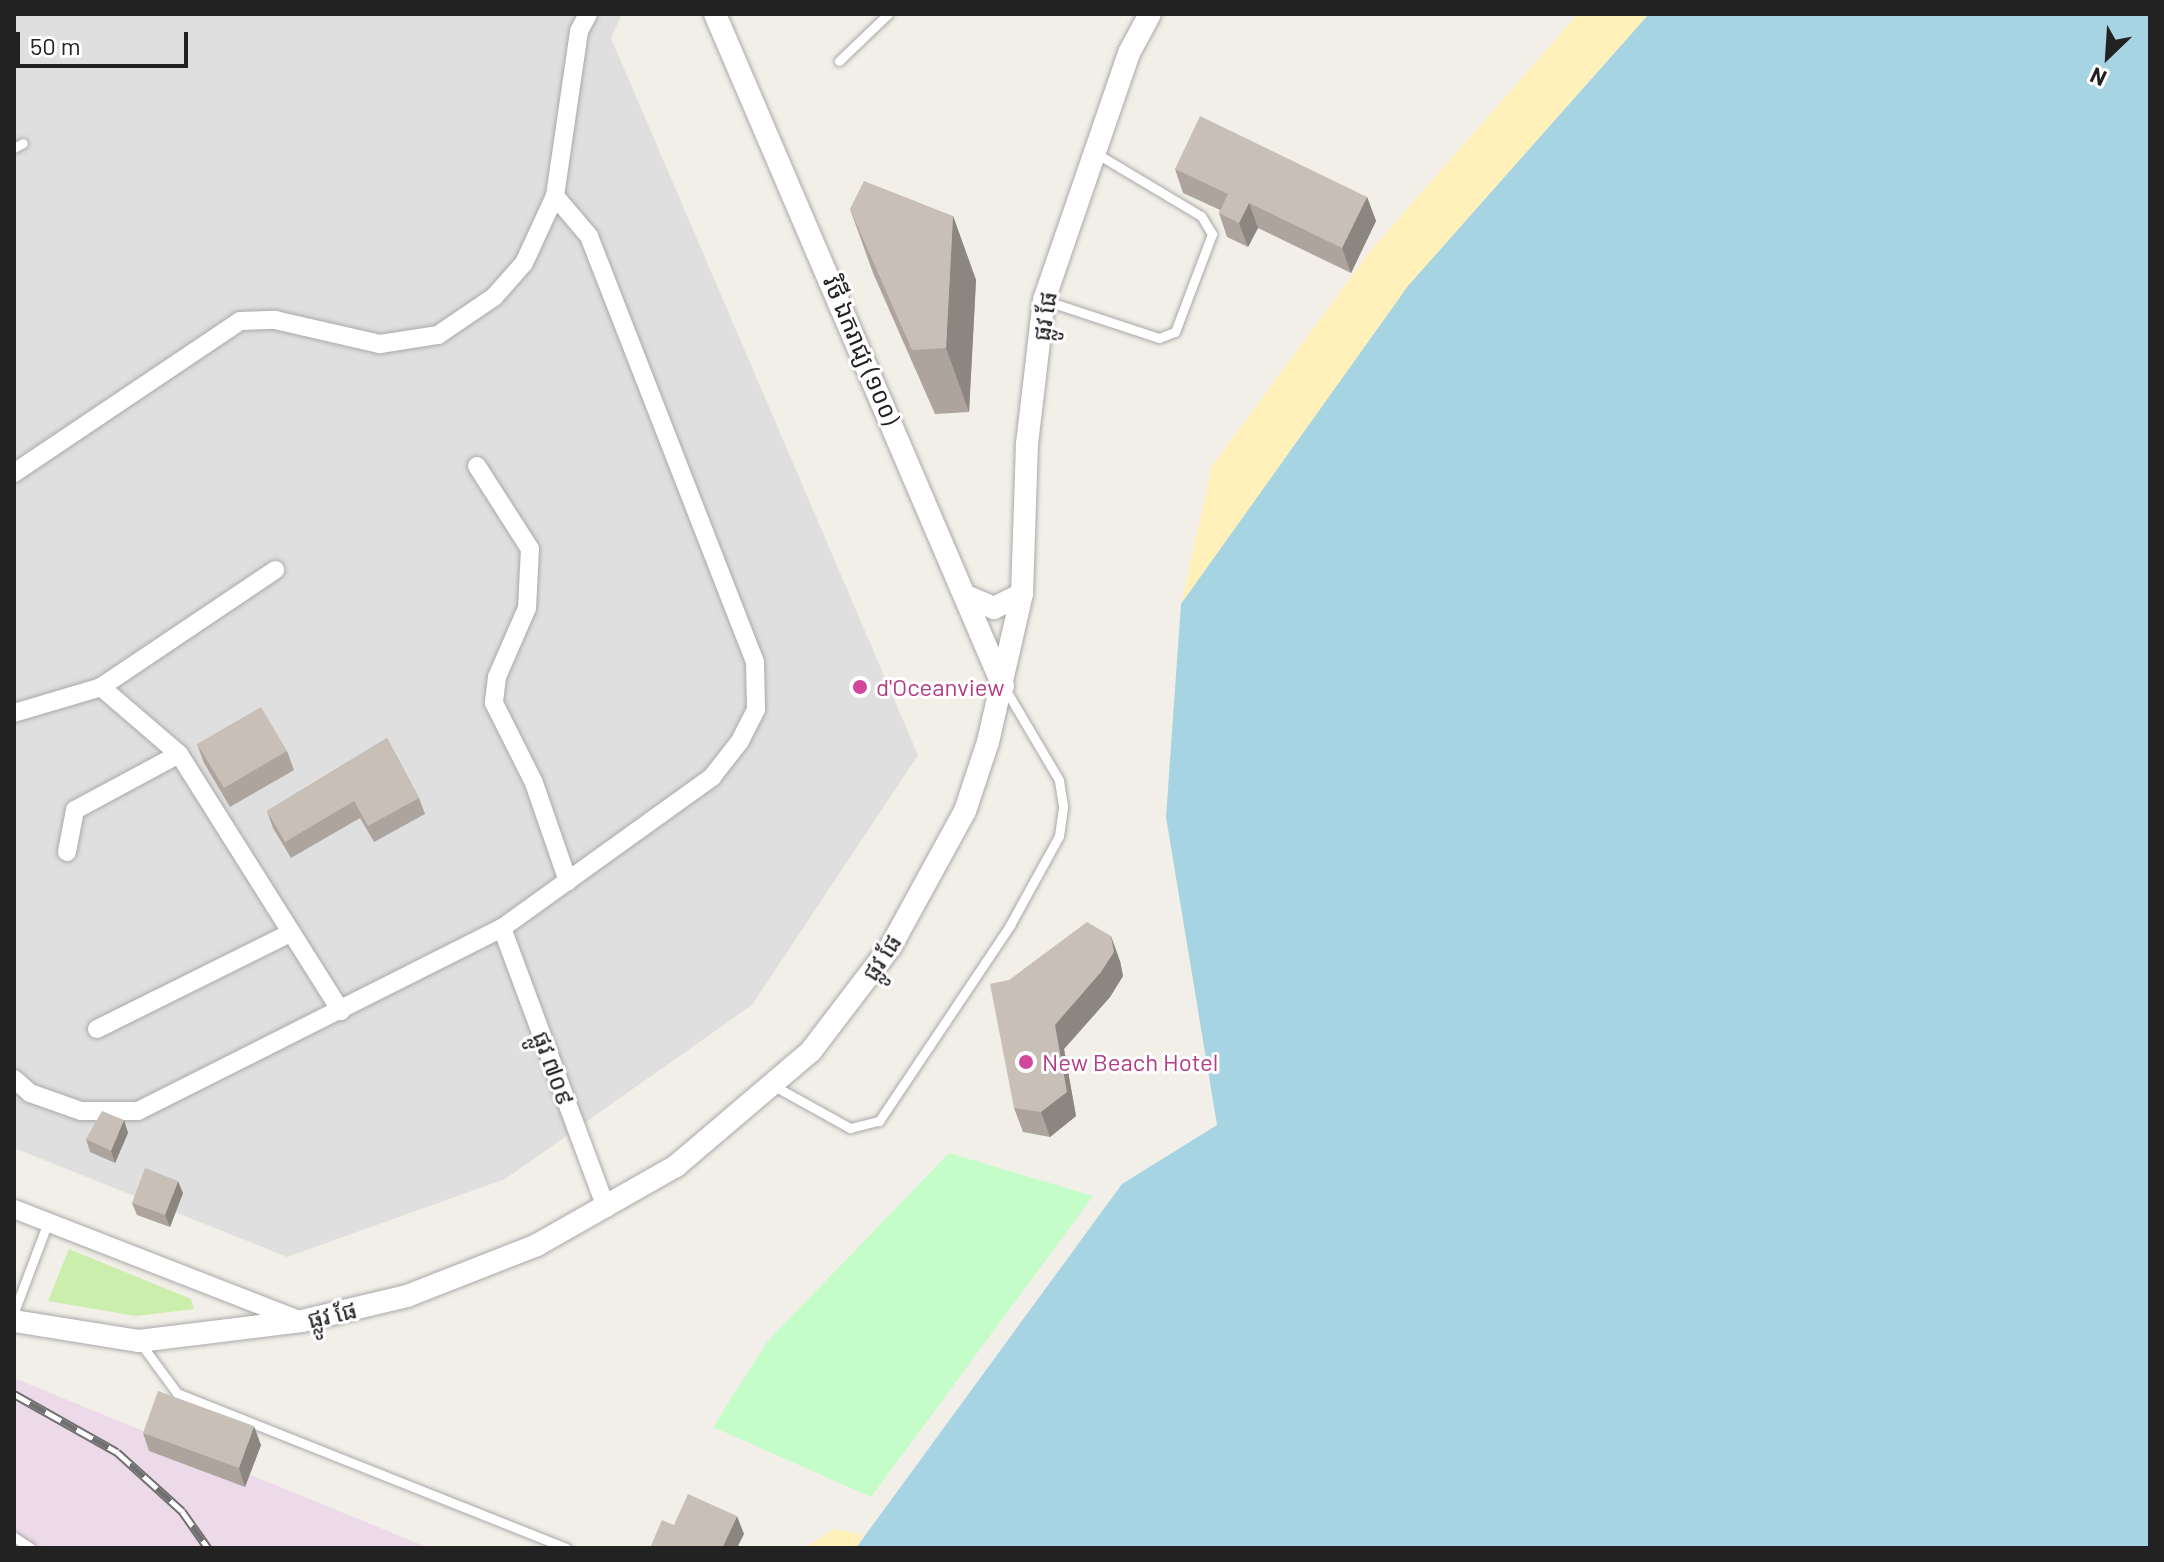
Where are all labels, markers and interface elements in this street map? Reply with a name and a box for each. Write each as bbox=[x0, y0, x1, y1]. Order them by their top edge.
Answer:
scale bar bbox=[20, 16, 192, 66]
north arrow bbox=[2068, 16, 2148, 96]
text: 50 m bbox=[30, 31, 81, 60]
text: N bbox=[2086, 63, 2110, 93]
street label: វិថី ឯករាជ្យ (១០០) bbox=[818, 271, 906, 429]
street label: ផ្លូវ ផែ bbox=[1026, 289, 1062, 343]
place label: d'Oceanview bbox=[876, 673, 1005, 701]
marker: d'Oceanview bbox=[851, 678, 869, 696]
street label: ផ្លូវ ផែ bbox=[855, 928, 907, 986]
street label: ផ្លូវ ៧០៩ bbox=[527, 1027, 581, 1109]
place label: New Beach Hotel bbox=[1042, 1048, 1218, 1076]
marker: New Beach Hotel bbox=[1017, 1053, 1035, 1071]
street label: ផ្លូវ ផែ bbox=[304, 1294, 360, 1334]

